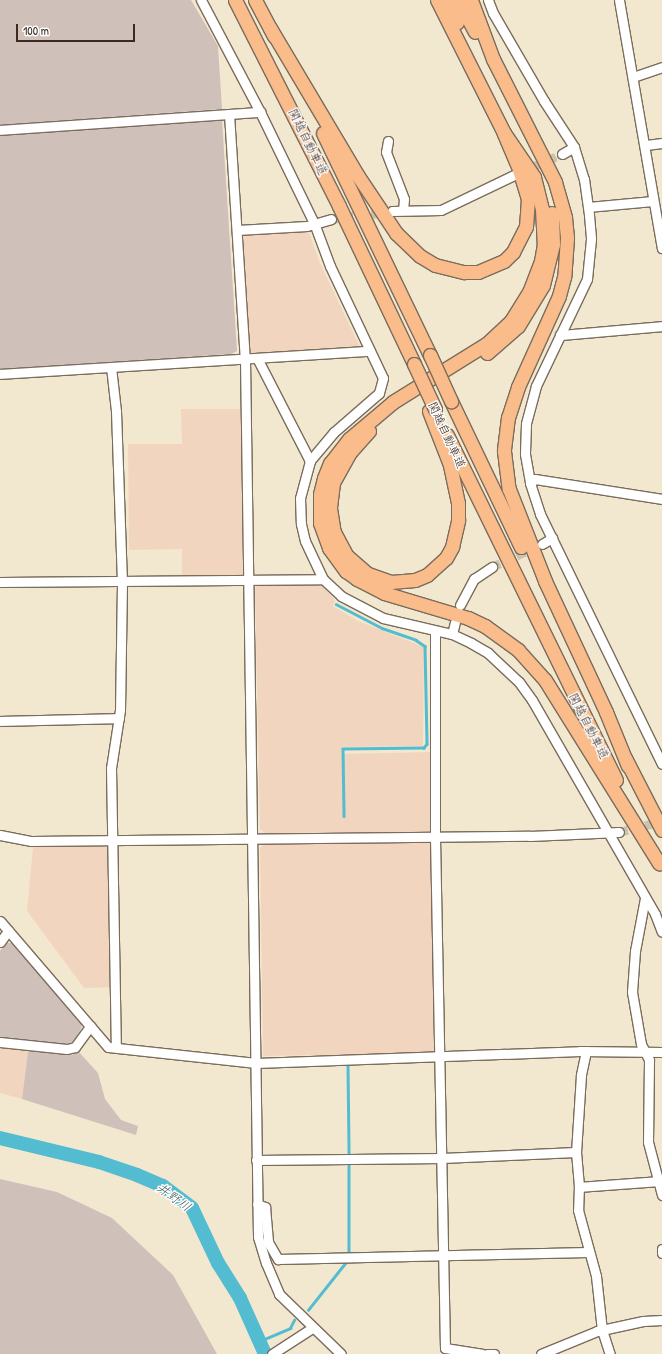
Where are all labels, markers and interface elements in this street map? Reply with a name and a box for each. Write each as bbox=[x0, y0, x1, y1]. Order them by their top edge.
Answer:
scale bar bbox=[18, 16, 137, 42]
text: 100 m bbox=[23, 22, 49, 39]
street label: 関越自動車道 bbox=[286, 106, 330, 178]
street label: 関越自動車道 bbox=[425, 399, 469, 471]
street label: 関越自動車道 bbox=[566, 691, 612, 761]
water label: 井野川 bbox=[154, 1179, 194, 1215]

